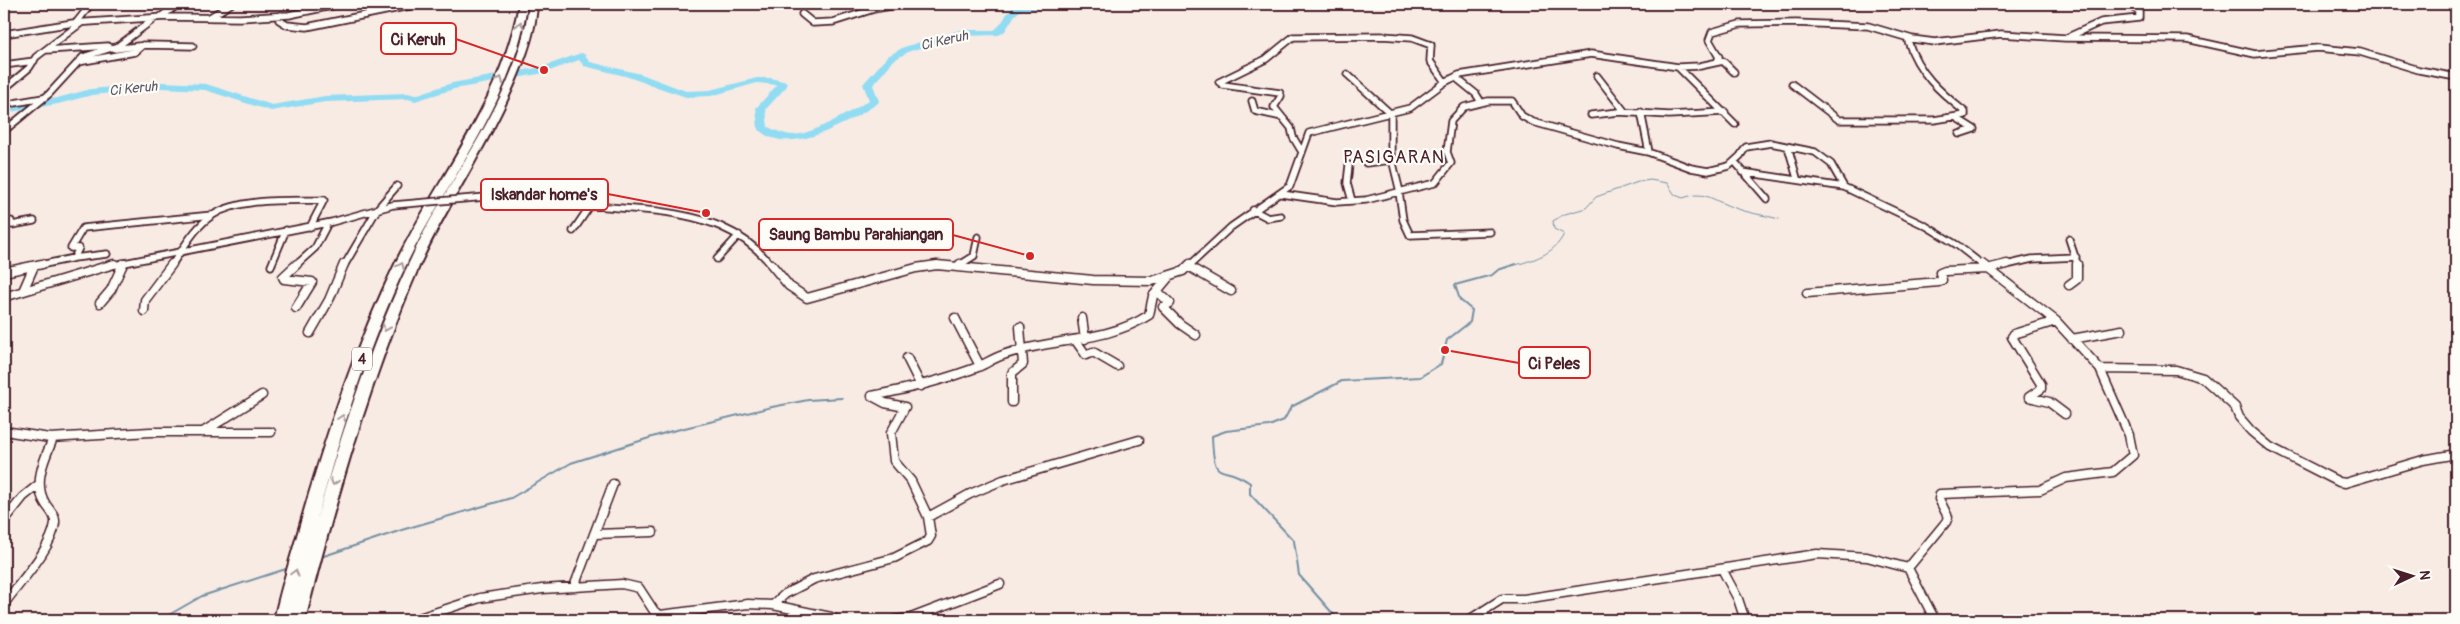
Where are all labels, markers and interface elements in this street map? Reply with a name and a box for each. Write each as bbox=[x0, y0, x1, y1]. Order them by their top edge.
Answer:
one-way arrow bbox=[515, 21, 525, 29]
callout: Ci Keruh bbox=[381, 23, 456, 54]
water label: Ci Keruh bbox=[919, 26, 971, 54]
text: Ci Keruh bbox=[391, 30, 446, 50]
one-way arrow bbox=[493, 76, 504, 85]
water label: Ci Keruh bbox=[108, 77, 159, 99]
district label: PASIGARAN bbox=[1343, 146, 1445, 169]
callout: Iskandar home's bbox=[481, 179, 608, 210]
text: Iskandar home's bbox=[491, 185, 598, 205]
callout: Saung Bambu Parahiangan bbox=[759, 219, 953, 250]
text: Saung Bambu Parahiangan bbox=[769, 225, 943, 245]
one-way arrow bbox=[394, 262, 405, 271]
one-way arrow bbox=[382, 324, 392, 332]
callout: Ci Peles bbox=[1519, 347, 1590, 378]
road number: 4 bbox=[352, 348, 372, 370]
text: Ci Peles bbox=[1528, 354, 1581, 374]
one-way arrow bbox=[336, 414, 346, 422]
one-way arrow bbox=[329, 477, 339, 486]
north arrow bbox=[2388, 552, 2438, 602]
one-way arrow bbox=[289, 570, 299, 578]
text: N bbox=[2416, 570, 2433, 580]

